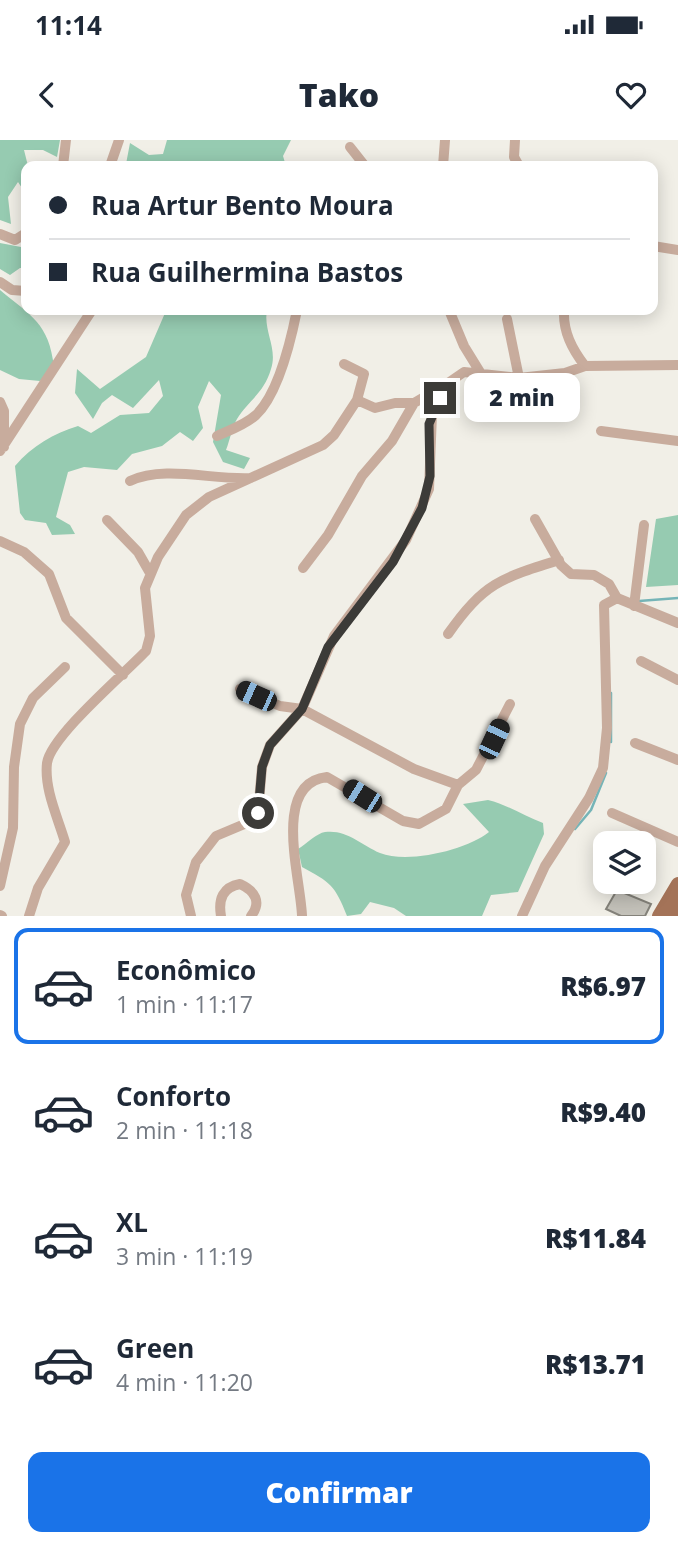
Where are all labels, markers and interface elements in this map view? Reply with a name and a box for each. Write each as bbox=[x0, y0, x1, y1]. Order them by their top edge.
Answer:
text: 11:14 bbox=[35, 7, 102, 43]
text: Tako bbox=[299, 73, 379, 116]
icon: back bbox=[28, 76, 66, 114]
icon: heart bbox=[612, 76, 650, 114]
text: Rua Artur Bento Moura bbox=[91, 187, 394, 223]
text: Rua Guilhermina Bastos bbox=[91, 254, 403, 290]
callout: 2 min bbox=[464, 373, 580, 422]
text: 2 min bbox=[489, 381, 555, 413]
route end bbox=[424, 382, 456, 414]
car bbox=[233, 678, 280, 714]
car bbox=[476, 716, 513, 762]
car bbox=[339, 776, 386, 816]
route start bbox=[242, 797, 274, 829]
map controls bbox=[593, 831, 656, 894]
button: layers bbox=[593, 831, 656, 894]
text: Econômico bbox=[116, 952, 256, 988]
icon: car bbox=[32, 955, 95, 1018]
text: R$6.97 bbox=[560, 968, 646, 1004]
text: 1 min · 11:17 bbox=[116, 988, 253, 1020]
text: Conforto bbox=[116, 1078, 231, 1114]
icon: car bbox=[32, 1081, 95, 1144]
text: R$9.40 bbox=[560, 1094, 646, 1130]
text: 2 min · 11:18 bbox=[116, 1114, 253, 1146]
text: XL bbox=[116, 1204, 148, 1240]
icon: car bbox=[32, 1207, 95, 1270]
text: R$11.84 bbox=[545, 1220, 646, 1256]
text: 3 min · 11:19 bbox=[116, 1240, 253, 1272]
text: Green bbox=[116, 1330, 194, 1366]
icon: car bbox=[32, 1333, 95, 1396]
text: R$13.71 bbox=[545, 1346, 646, 1382]
text: 4 min · 11:20 bbox=[116, 1366, 253, 1398]
button: Confirmar bbox=[28, 1452, 650, 1532]

